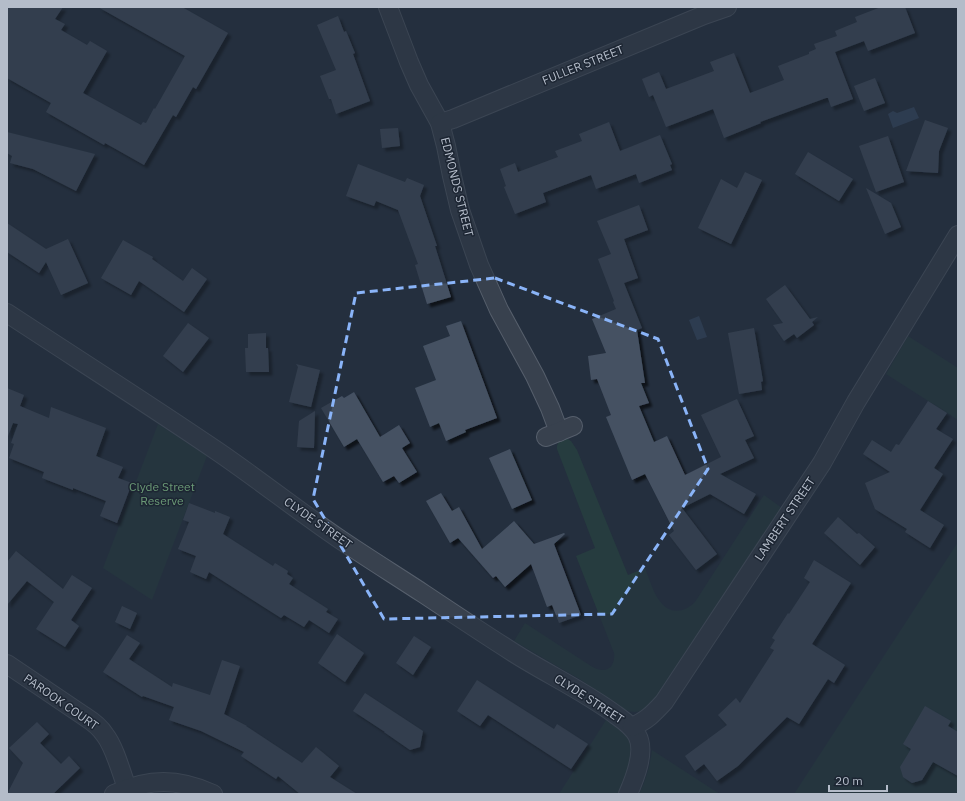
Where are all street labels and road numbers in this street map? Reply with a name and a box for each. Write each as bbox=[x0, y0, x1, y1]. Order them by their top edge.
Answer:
street label: FULLER STREET bbox=[540, 41, 626, 88]
street label: EDMONDS STREET bbox=[438, 136, 477, 238]
street label: LAMBERT STREET bbox=[751, 474, 818, 563]
street label: CLYDE STREET bbox=[281, 494, 355, 552]
street label: PAROOK COURT bbox=[21, 670, 102, 733]
street label: CLYDE STREET bbox=[552, 671, 627, 727]

